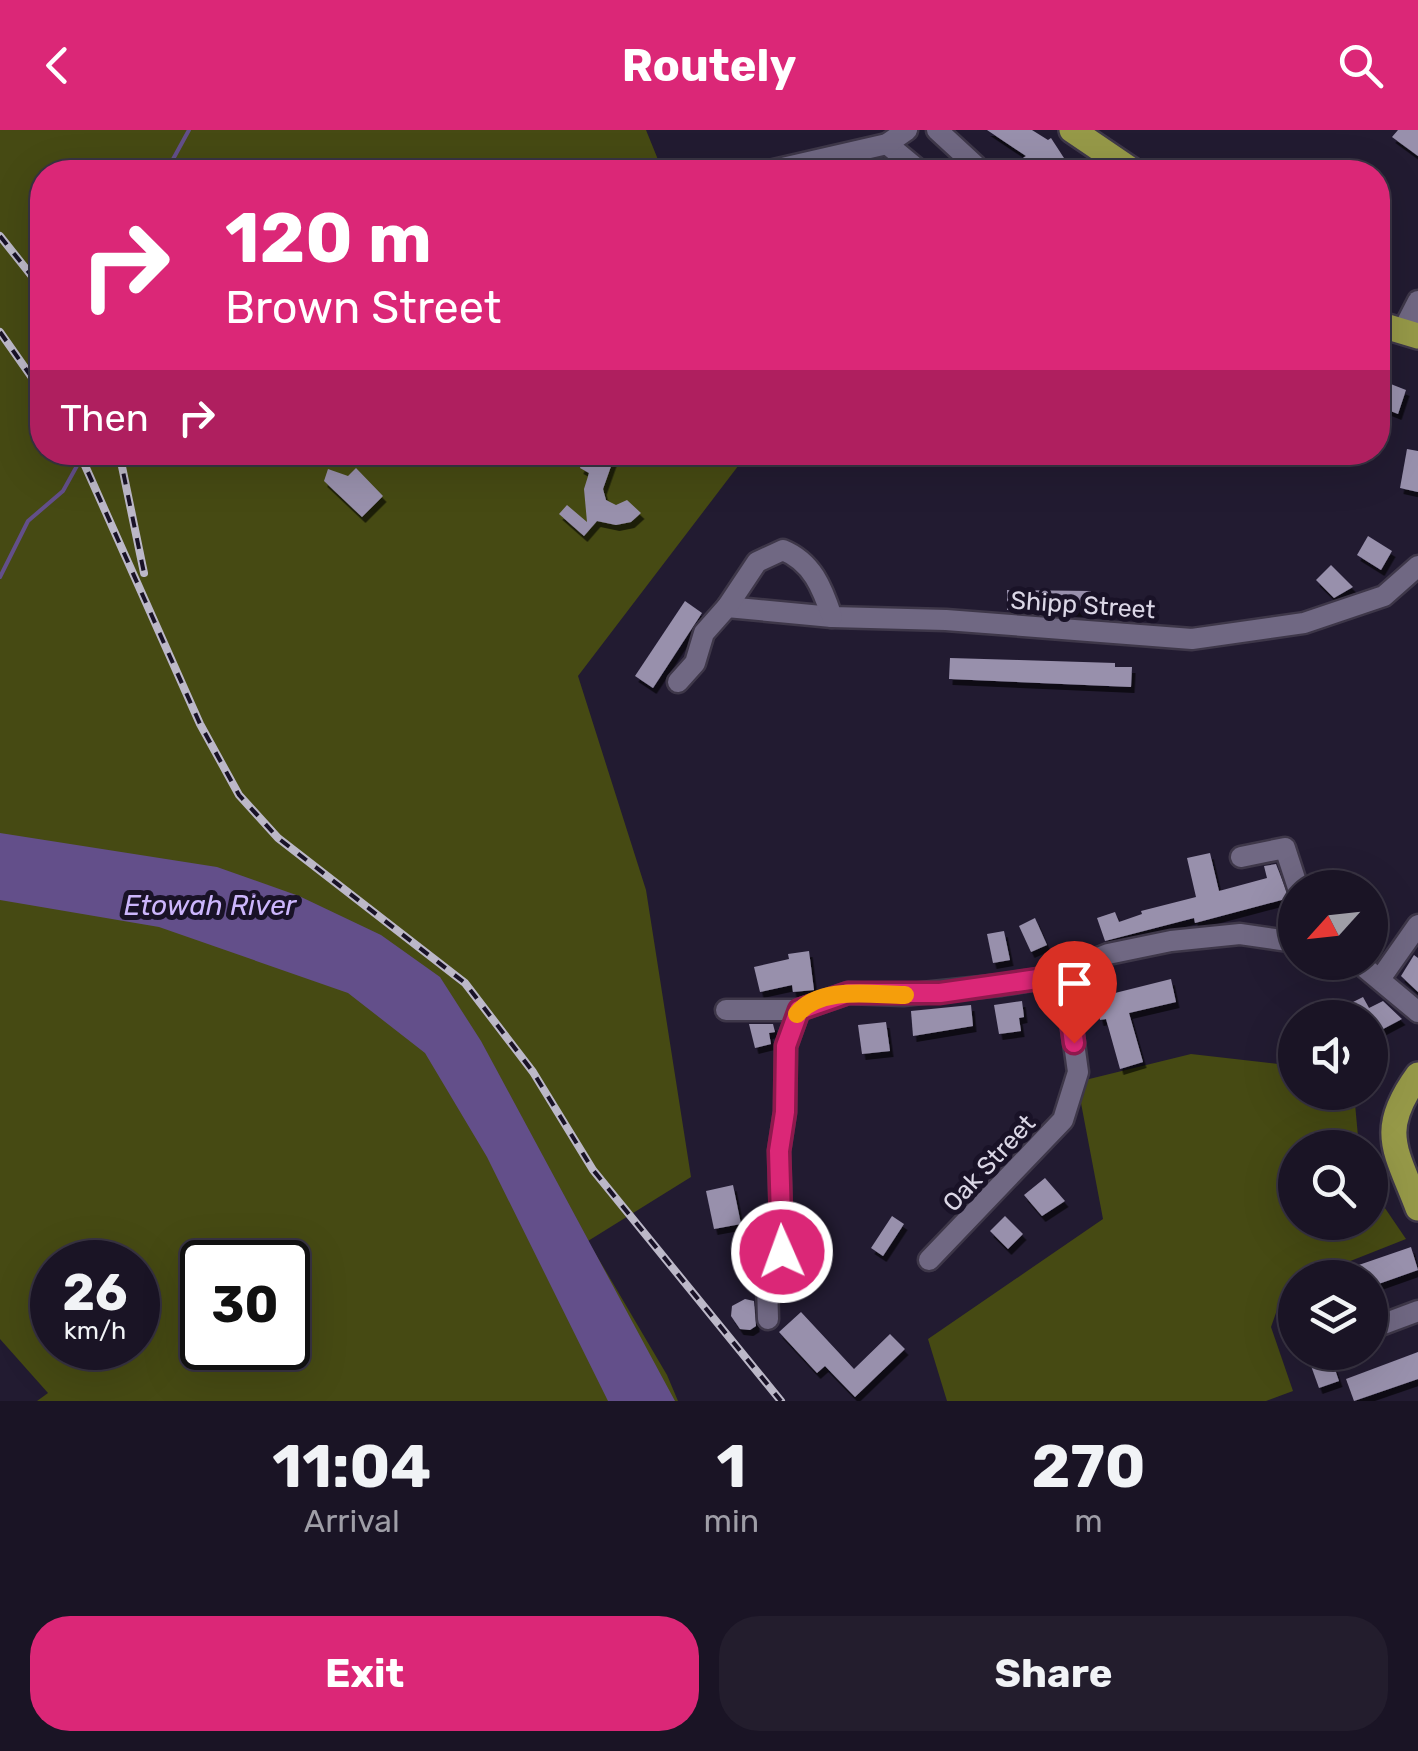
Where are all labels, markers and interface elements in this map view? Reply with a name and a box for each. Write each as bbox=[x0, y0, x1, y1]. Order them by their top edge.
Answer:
icon: back bbox=[30, 38, 85, 93]
icon: search bbox=[1333, 38, 1388, 93]
text: Routely bbox=[622, 39, 796, 92]
text: 120 m bbox=[225, 197, 432, 280]
icon: right bbox=[60, 200, 190, 330]
text: Brown Street bbox=[225, 281, 501, 334]
icon: right bbox=[169, 390, 224, 445]
text: Then bbox=[60, 395, 149, 441]
street label: Shipp Street bbox=[1010, 585, 1157, 625]
north arrow bbox=[1278, 870, 1388, 980]
map controls bbox=[1278, 870, 1388, 1370]
water label: Etowah River bbox=[124, 889, 298, 922]
pin bbox=[1032, 941, 1117, 1044]
icon: arrive bbox=[1047, 956, 1102, 1011]
button: sound bbox=[1278, 1000, 1388, 1110]
street label: Oak Street bbox=[937, 1108, 1041, 1217]
button: search bbox=[1278, 1130, 1388, 1240]
position arrow bbox=[730, 1200, 834, 1304]
speed limit sign: 30 bbox=[180, 1240, 310, 1370]
button: layers bbox=[1278, 1260, 1388, 1370]
text: 26 bbox=[62, 1263, 128, 1323]
text: km/h bbox=[64, 1316, 126, 1345]
text: 11:04 bbox=[272, 1431, 431, 1502]
text: 1 bbox=[716, 1431, 746, 1502]
text: 270 bbox=[1031, 1431, 1146, 1502]
text: Arrival bbox=[304, 1502, 400, 1540]
text: min bbox=[704, 1502, 759, 1540]
text: m bbox=[1074, 1502, 1103, 1540]
button: Exit bbox=[30, 1616, 699, 1731]
button: Share bbox=[719, 1616, 1388, 1731]

